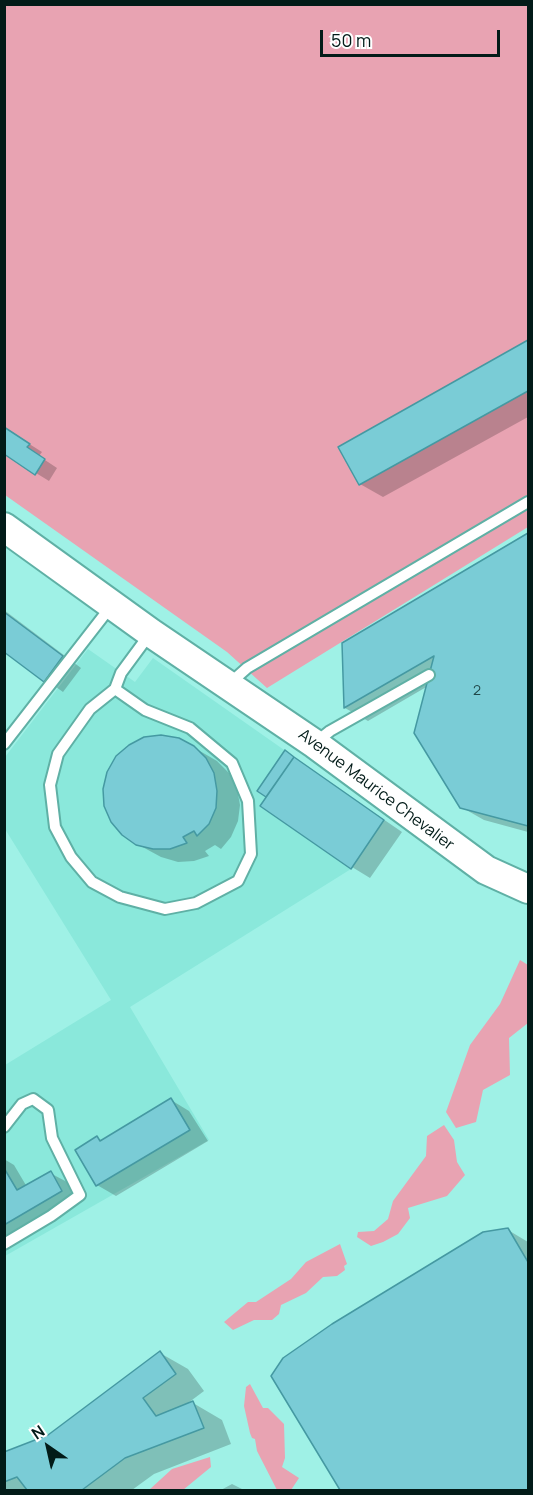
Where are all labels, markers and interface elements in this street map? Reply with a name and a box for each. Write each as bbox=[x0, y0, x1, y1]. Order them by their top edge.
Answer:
scale bar bbox=[323, 18, 503, 56]
text: 50 m bbox=[331, 28, 371, 52]
house number: 2 bbox=[473, 683, 481, 699]
street label: Avenue Maurice Chevalier bbox=[295, 725, 457, 855]
north arrow bbox=[18, 1417, 78, 1477]
text: N bbox=[27, 1420, 49, 1444]

